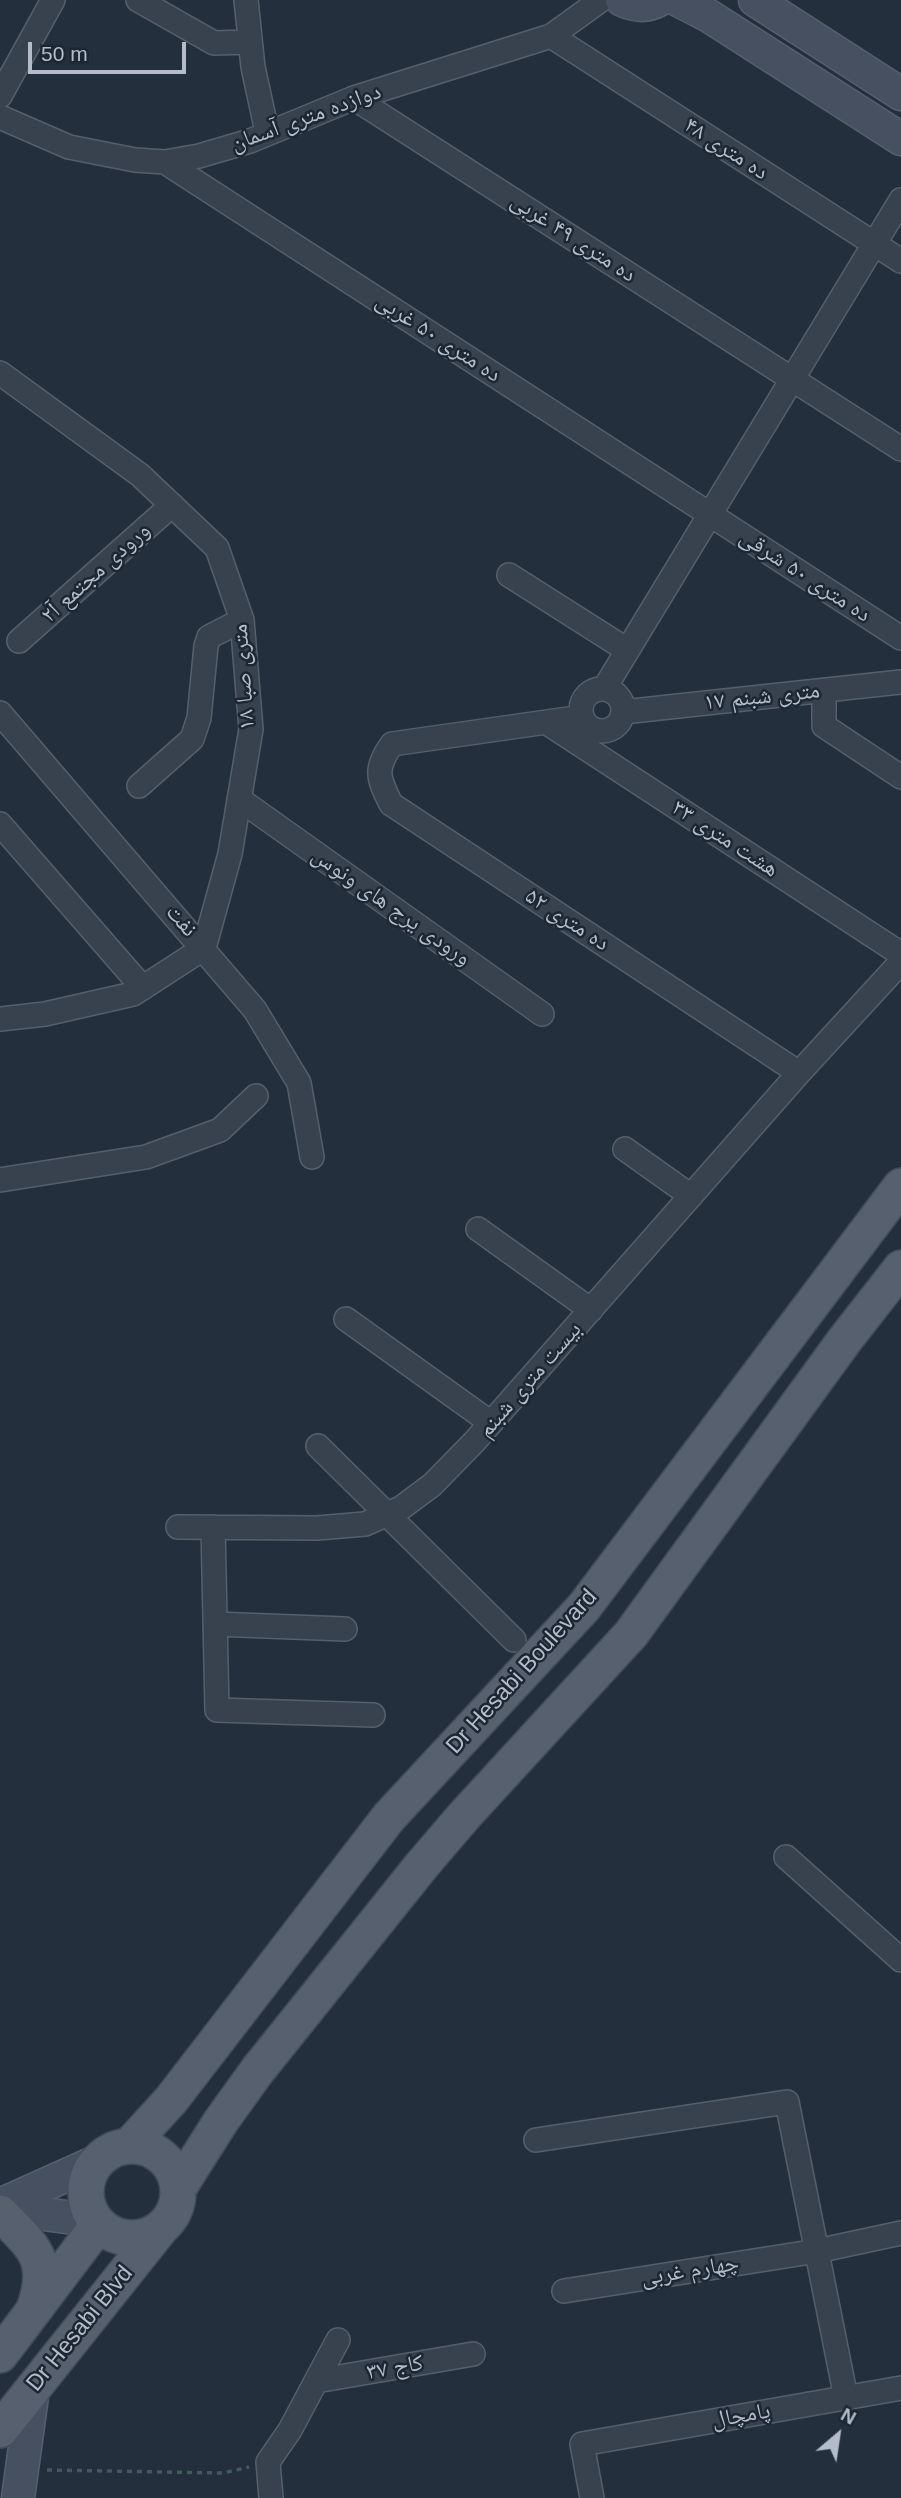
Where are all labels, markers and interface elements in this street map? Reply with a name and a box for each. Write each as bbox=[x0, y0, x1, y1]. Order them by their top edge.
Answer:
scale bar bbox=[32, 28, 189, 72]
text: 50 m bbox=[41, 42, 88, 65]
street label: دوازده متری آسمان bbox=[227, 78, 385, 158]
street label: ده متری ۴۸ bbox=[679, 112, 773, 186]
street label: ده متری ۴۹ غربی bbox=[505, 187, 641, 289]
street label: ده متری ۵۰ غربی bbox=[370, 287, 506, 389]
street label: ورودی مجتمع آ۲ bbox=[36, 517, 156, 629]
street label: ده متری ۵۰ شرقی bbox=[734, 523, 876, 629]
street label: متری صبا ۱۸ bbox=[227, 623, 261, 731]
street label: ۱۷ متری شبنم bbox=[703, 677, 821, 717]
street label: هشت متری ۳۳ bbox=[667, 794, 783, 884]
street label: ورودی یرج های ونوس bbox=[306, 842, 476, 972]
street label: ده متری ۵۲ bbox=[520, 883, 614, 957]
street label: نفت bbox=[159, 899, 203, 943]
street label: بیست متری شبنم bbox=[472, 1316, 588, 1444]
street label: Dr Hesabi Boulevard bbox=[441, 1584, 603, 1760]
street label: چهارم غربی bbox=[639, 2250, 741, 2292]
street label: Dr Hesabi Blvd bbox=[21, 2261, 139, 2397]
street label: کاج ۳۷ bbox=[365, 2349, 425, 2387]
street label: پامچال bbox=[710, 2397, 772, 2435]
north arrow bbox=[803, 2400, 873, 2470]
text: N bbox=[837, 2404, 860, 2429]

